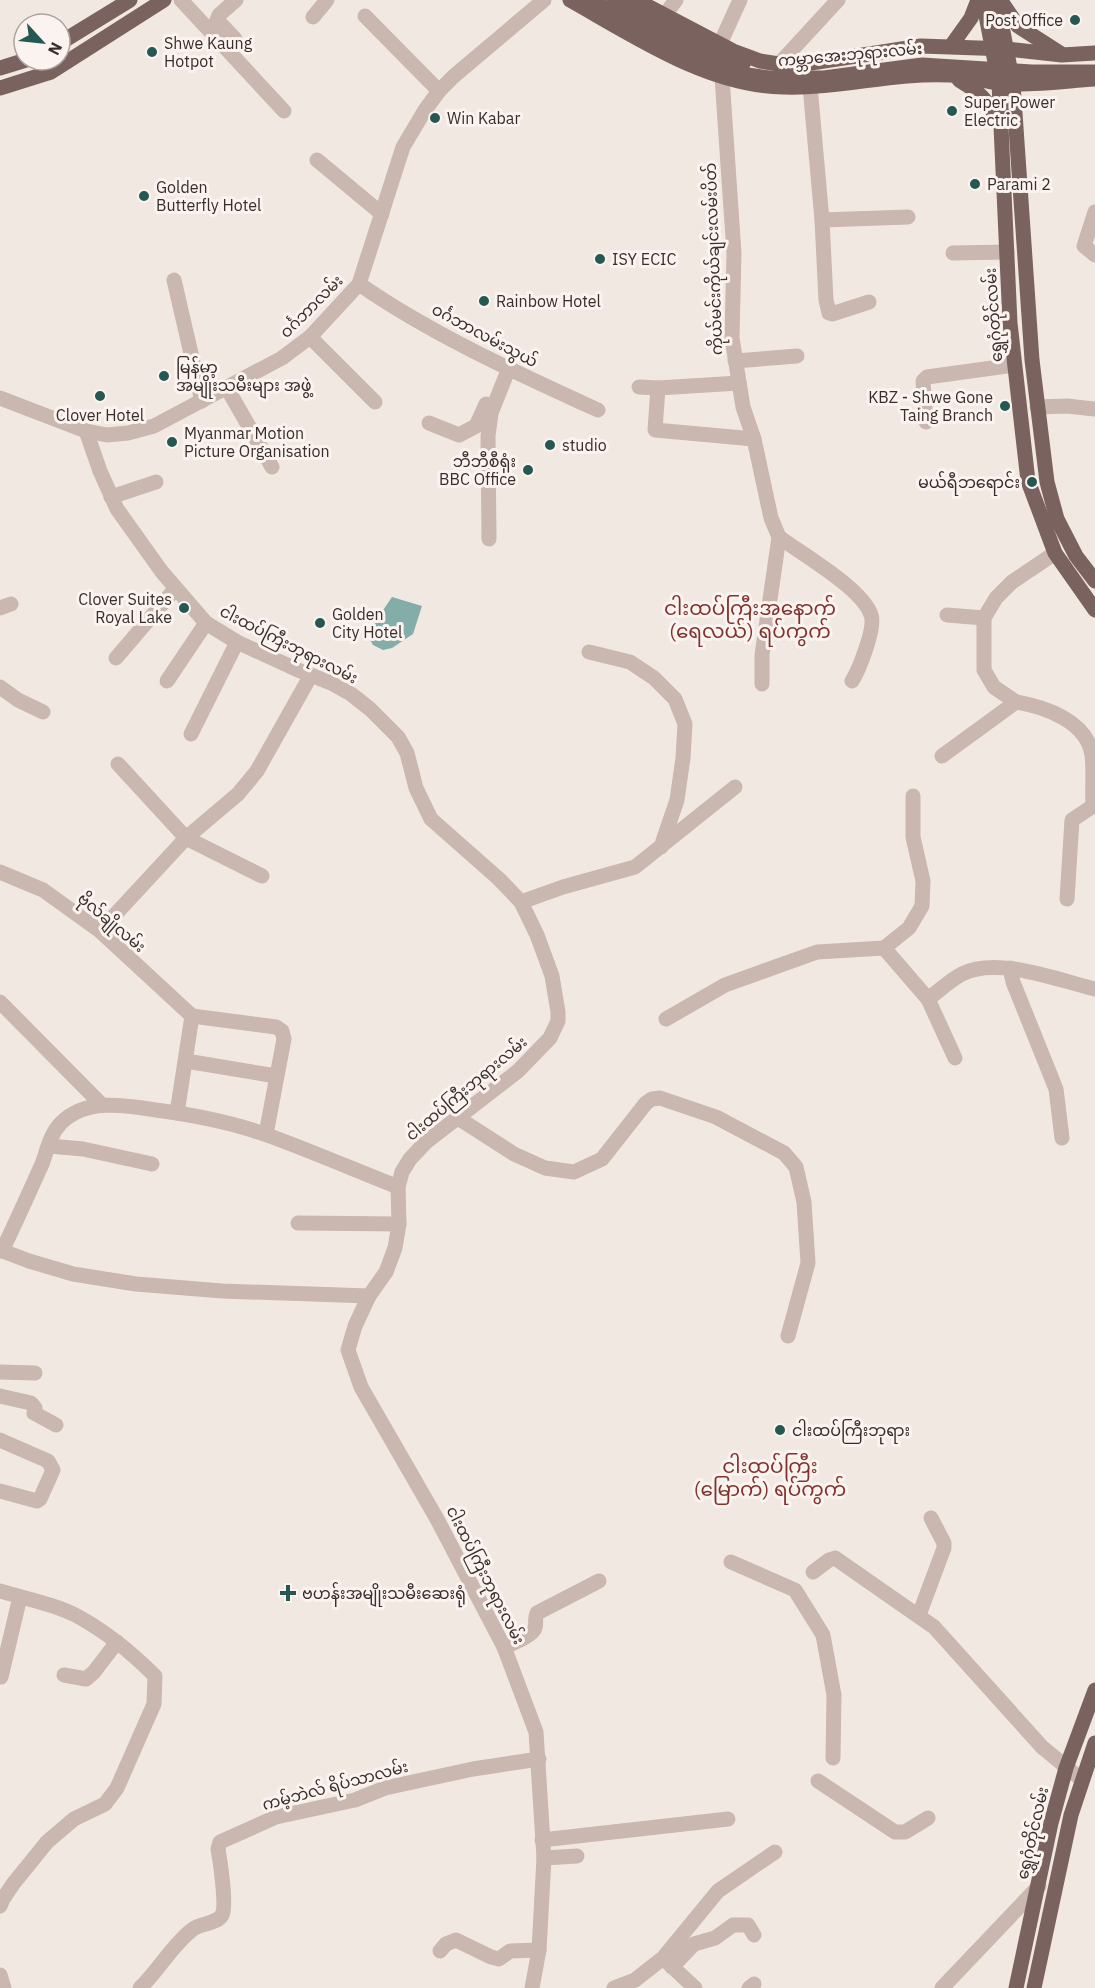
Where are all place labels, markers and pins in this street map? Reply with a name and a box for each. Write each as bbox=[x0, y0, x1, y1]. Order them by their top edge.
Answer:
place label: Post Office bbox=[985, 10, 1063, 30]
marker: Post Office bbox=[1068, 13, 1082, 27]
place label: Shwe Kaung Hotpot bbox=[164, 33, 253, 71]
marker: Shwe Kaung Hotpot bbox=[145, 45, 159, 59]
place label: Super Power Electric bbox=[964, 92, 1055, 130]
marker: Super Power Electric bbox=[945, 104, 959, 118]
place label: Win Kabar bbox=[447, 108, 520, 128]
marker: Win Kabar bbox=[428, 111, 442, 125]
place label: Parami 2 bbox=[987, 174, 1051, 194]
place label: Golden Butterfly Hotel bbox=[156, 177, 261, 215]
marker: Parami 2 bbox=[968, 177, 982, 191]
marker: Golden Butterfly Hotel bbox=[137, 189, 151, 203]
place label: ISY ECIC bbox=[612, 249, 676, 269]
marker: ISY ECIC bbox=[593, 252, 607, 266]
place label: Rainbow Hotel bbox=[496, 291, 601, 311]
marker: Rainbow Hotel bbox=[477, 294, 491, 308]
place label: မြန်မာ့ အမျိုးသမီးများ အဖွဲ့ bbox=[176, 356, 314, 399]
marker: မြန်မာ့ အမျိုးသမီးများ အဖွဲ့ bbox=[157, 369, 171, 383]
place label: KBZ - Shwe Gone Taing Branch bbox=[868, 387, 993, 425]
marker: Clover Hotel bbox=[93, 389, 107, 403]
marker: KBZ - Shwe Gone Taing Branch bbox=[998, 399, 1012, 413]
place label: Clover Hotel bbox=[56, 405, 144, 425]
place label: Myanmar Motion Picture Organisation bbox=[184, 423, 330, 461]
marker: Myanmar Motion Picture Organisation bbox=[165, 435, 179, 449]
place label: studio bbox=[562, 435, 607, 455]
marker: studio bbox=[543, 438, 557, 452]
place label: ဘီဘီစီရုံး BBC Office bbox=[439, 451, 516, 489]
marker: ဘီဘီစီရုံး BBC Office bbox=[521, 463, 535, 477]
place label: မယ်ရီဘရောင်း bbox=[918, 471, 1020, 496]
marker: မယ်ရီဘရောင်း bbox=[1025, 475, 1039, 489]
place label: Clover Suites Royal Lake bbox=[78, 589, 172, 627]
marker: Clover Suites Royal Lake bbox=[177, 601, 191, 615]
place label: Golden City Hotel bbox=[332, 604, 402, 642]
marker: Golden City Hotel bbox=[313, 616, 327, 630]
place label: ငါးထပ်ကြီးဘုရား bbox=[792, 1419, 910, 1445]
marker: ငါးထပ်ကြီးဘုရား bbox=[773, 1423, 787, 1437]
place label: ဗဟန်းအမျိုးသမီးဆေးရုံ bbox=[302, 1582, 466, 1608]
marker: ဗဟန်းအမျိုးသမီးဆေးရုံ bbox=[279, 1584, 297, 1602]

